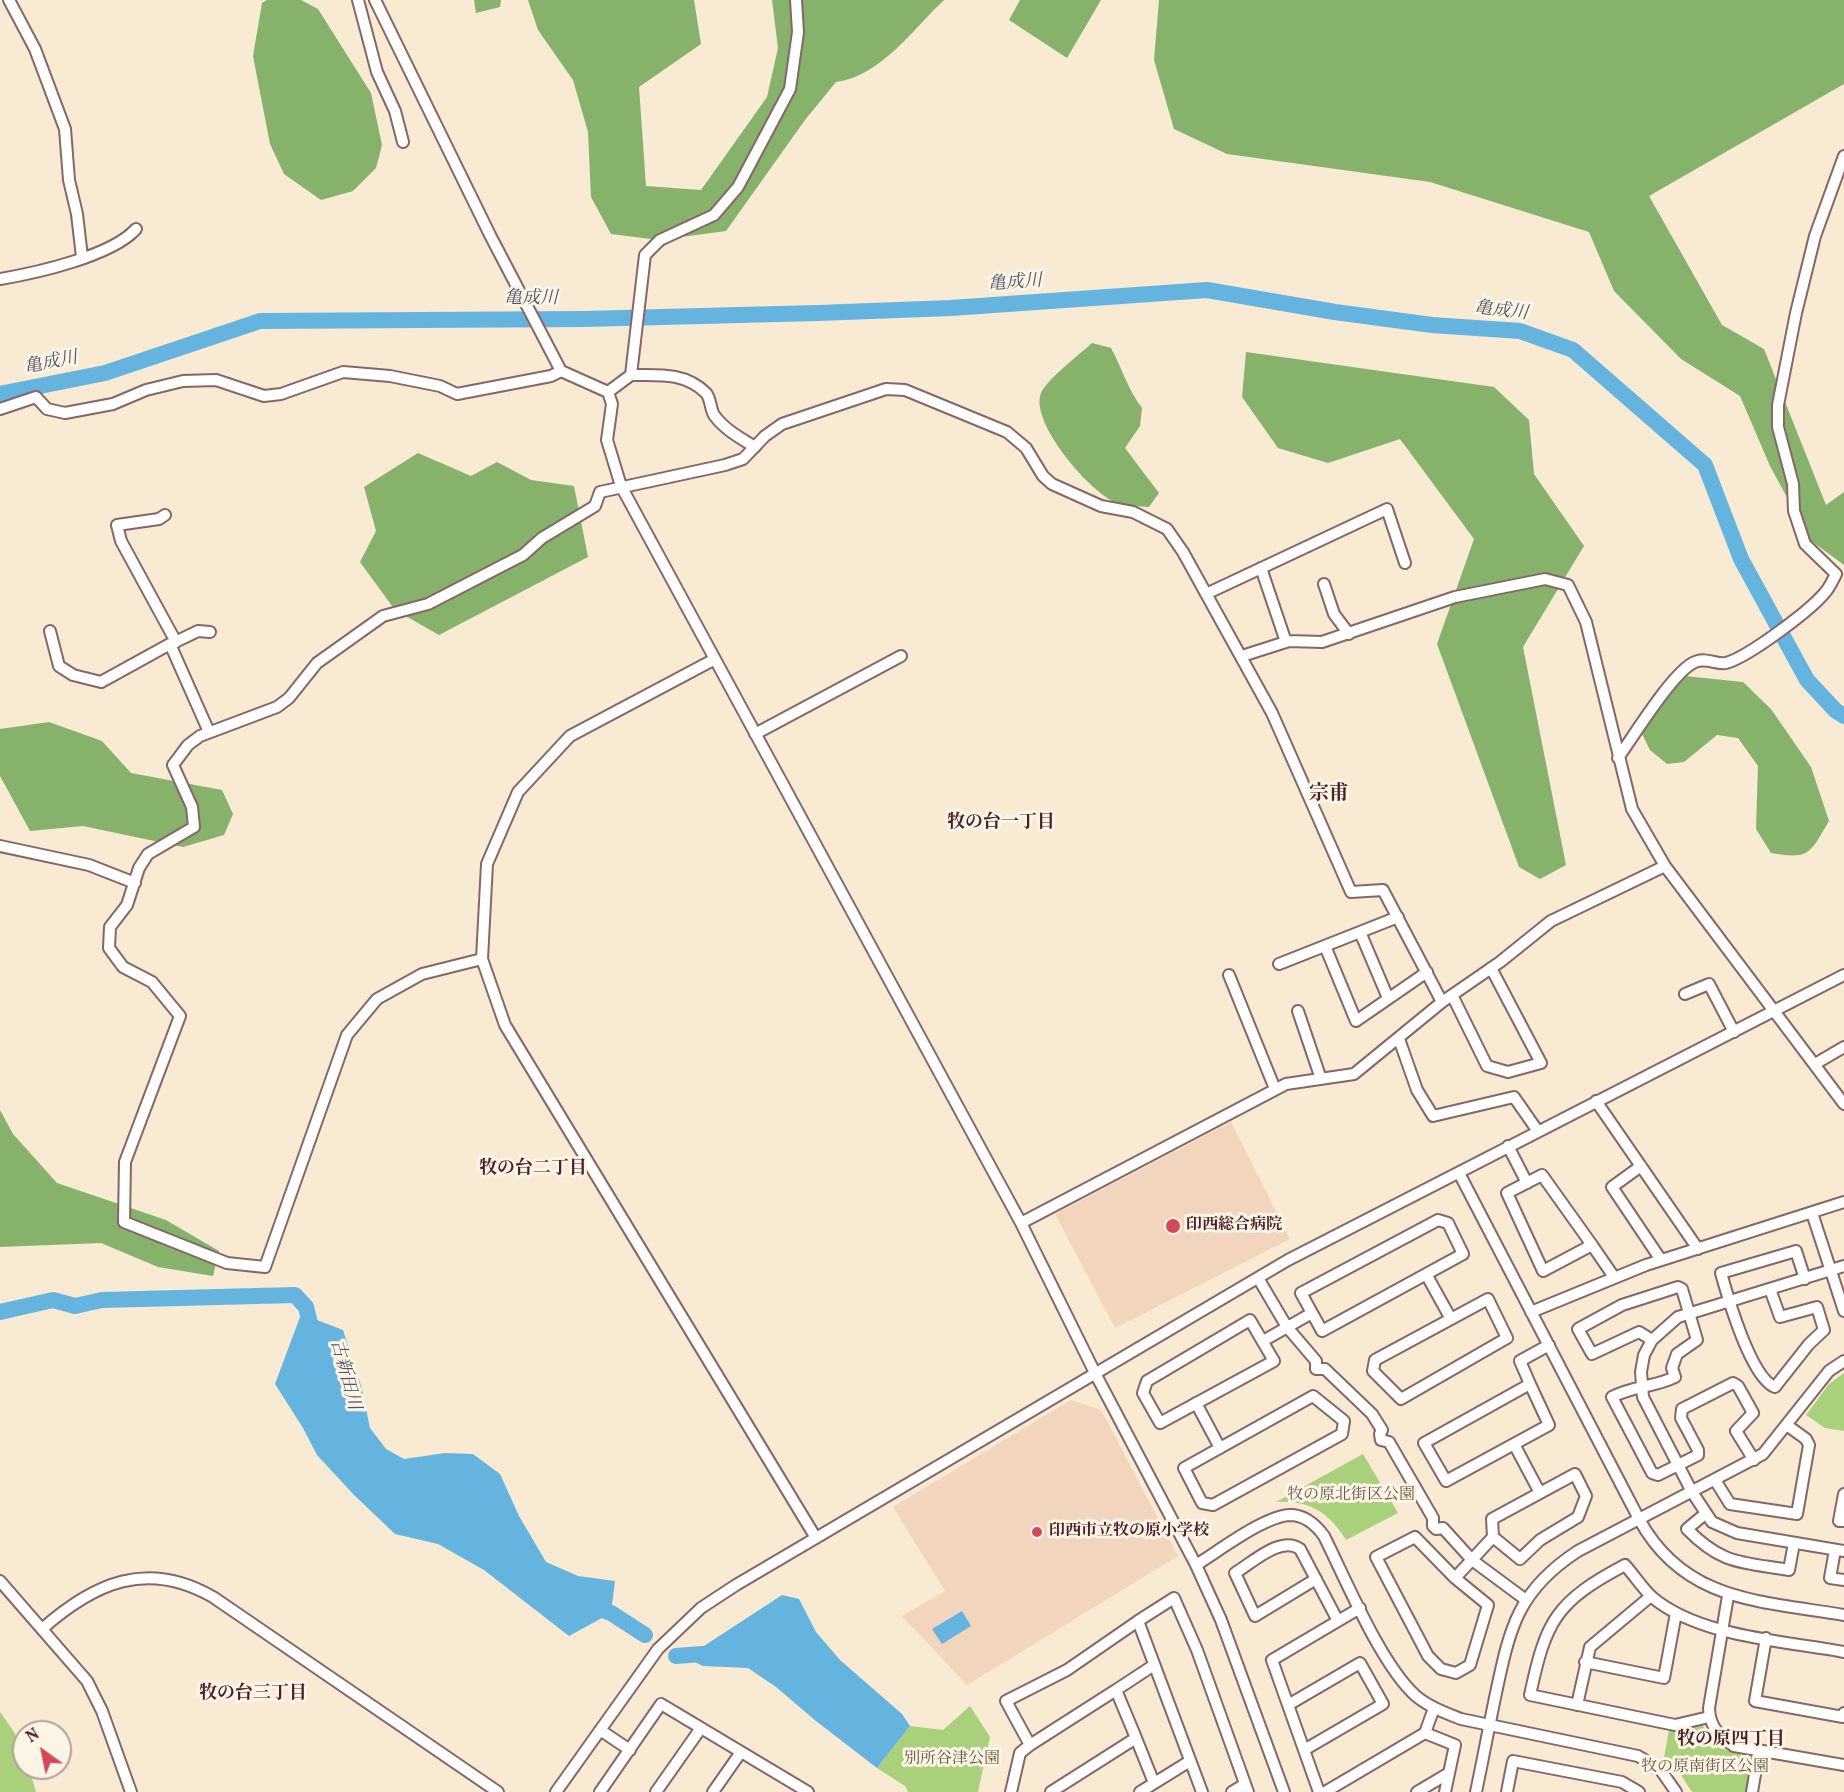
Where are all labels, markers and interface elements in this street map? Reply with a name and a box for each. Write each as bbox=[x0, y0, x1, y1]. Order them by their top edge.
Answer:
water label: 亀成川 bbox=[987, 271, 1043, 297]
water label: 亀成川 bbox=[504, 289, 558, 311]
water label: 亀成川 bbox=[1473, 298, 1529, 326]
water label: 亀成川 bbox=[22, 348, 80, 380]
district label: 宗甫 bbox=[1309, 783, 1349, 807]
district label: 牧の台一丁目 bbox=[947, 813, 1055, 835]
district label: 牧の台二丁目 bbox=[479, 1159, 587, 1181]
place label: 印西総合病院 bbox=[1186, 1216, 1282, 1236]
marker: 印西総合病院 bbox=[1164, 1217, 1182, 1235]
water label: 古新田川 bbox=[324, 1337, 364, 1413]
park label: 牧の原北街区公園 bbox=[1287, 1486, 1415, 1506]
place label: 印西市立牧の原小学校 bbox=[1049, 1522, 1209, 1542]
marker: 印西市立牧の原小学校 bbox=[1030, 1525, 1044, 1539]
district label: 牧の台三丁目 bbox=[199, 1684, 307, 1706]
north arrow bbox=[12, 1720, 72, 1780]
text: N bbox=[22, 1724, 44, 1749]
district label: 牧の原四丁目 bbox=[1677, 1730, 1785, 1752]
park label: 別所谷津公園 bbox=[904, 1750, 1000, 1770]
park label: 牧の原南街区公園 bbox=[1641, 1758, 1769, 1778]

